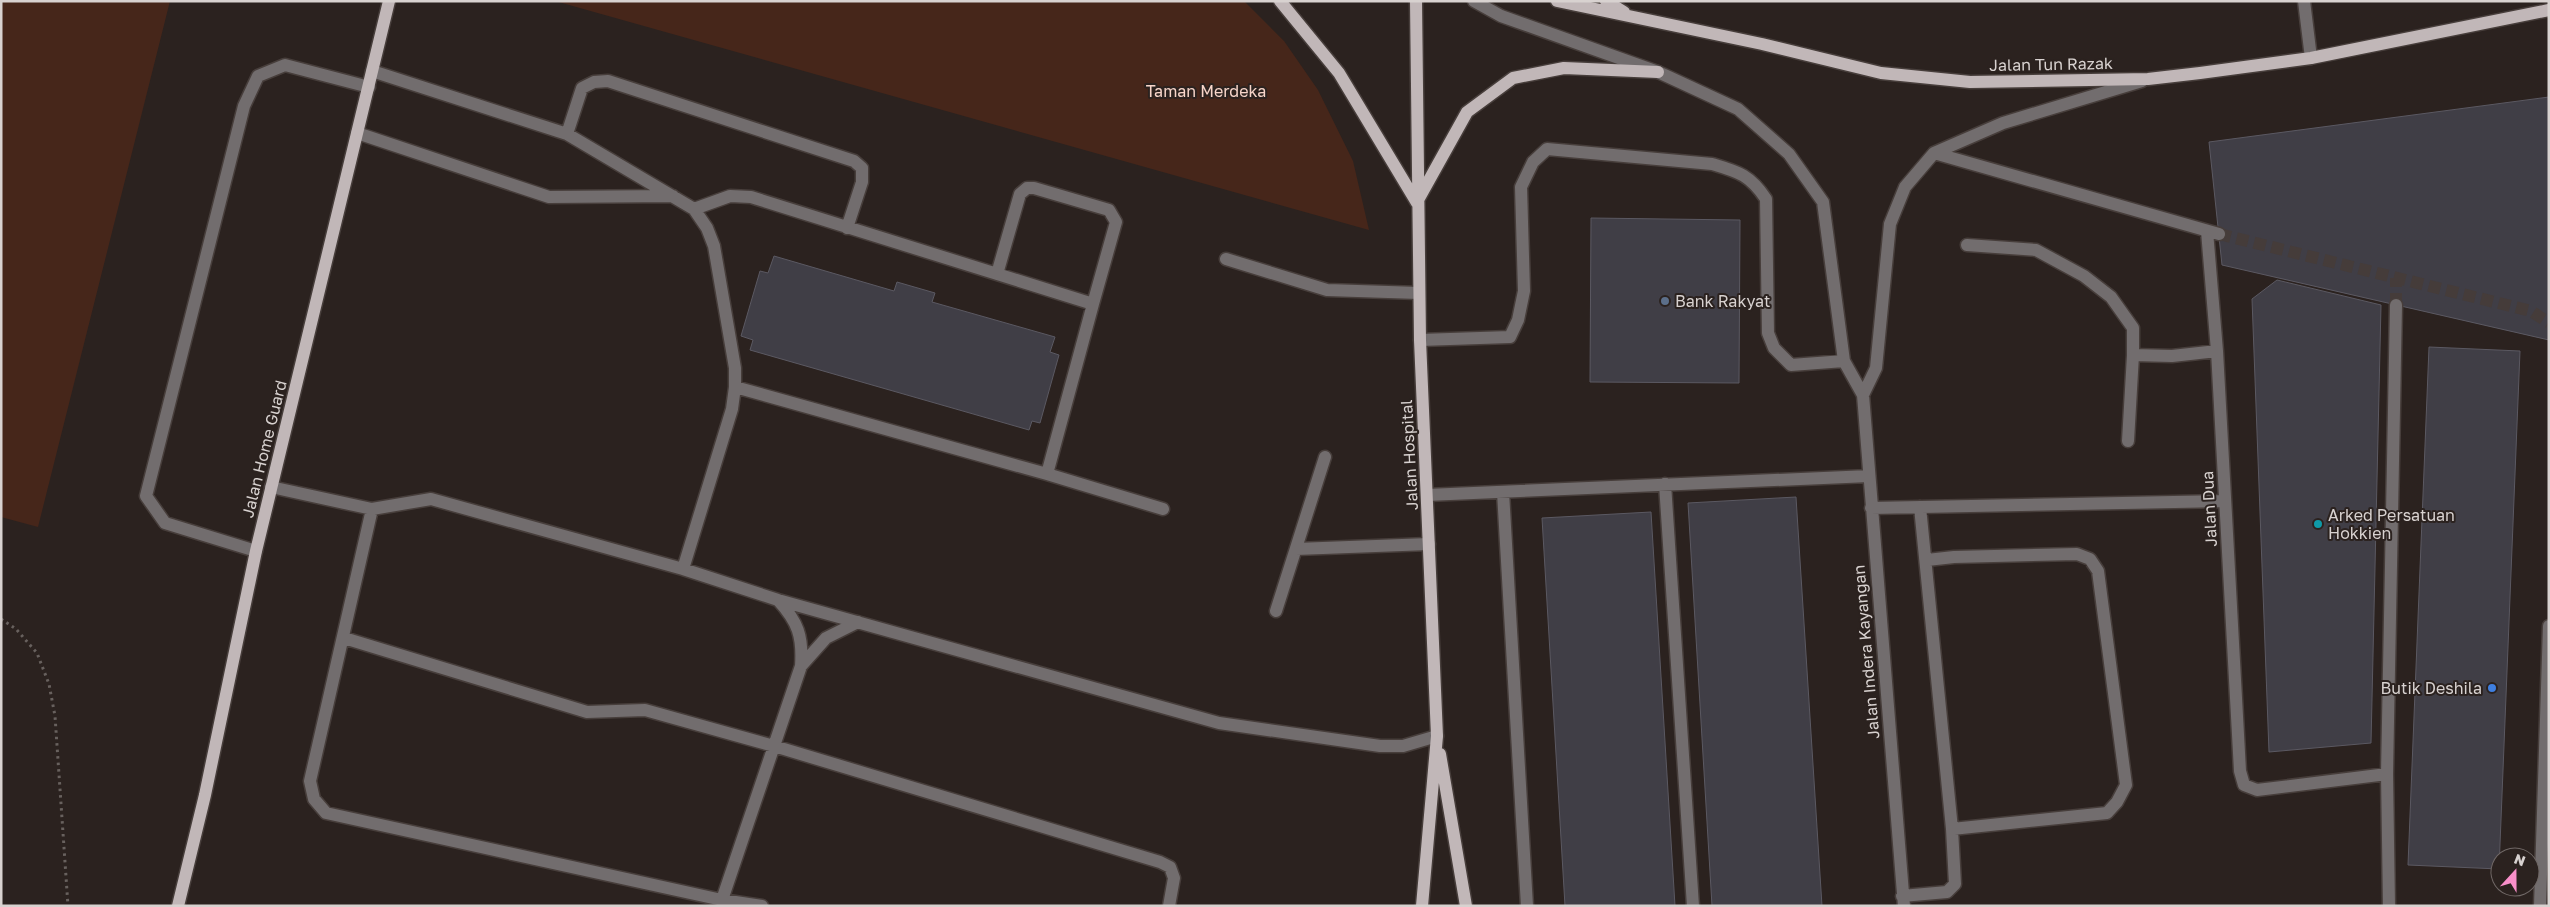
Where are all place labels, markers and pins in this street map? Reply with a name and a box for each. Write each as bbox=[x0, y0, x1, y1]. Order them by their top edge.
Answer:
place label: Bank Rakyat bbox=[1675, 291, 1770, 311]
marker: Bank Rakyat bbox=[1659, 295, 1671, 307]
place label: Arked Persatuan Hokkien bbox=[2328, 505, 2455, 543]
marker: Arked Persatuan Hokkien bbox=[2312, 518, 2324, 530]
place label: Butik Deshila bbox=[2381, 678, 2482, 698]
marker: Butik Deshila bbox=[2486, 682, 2498, 694]

